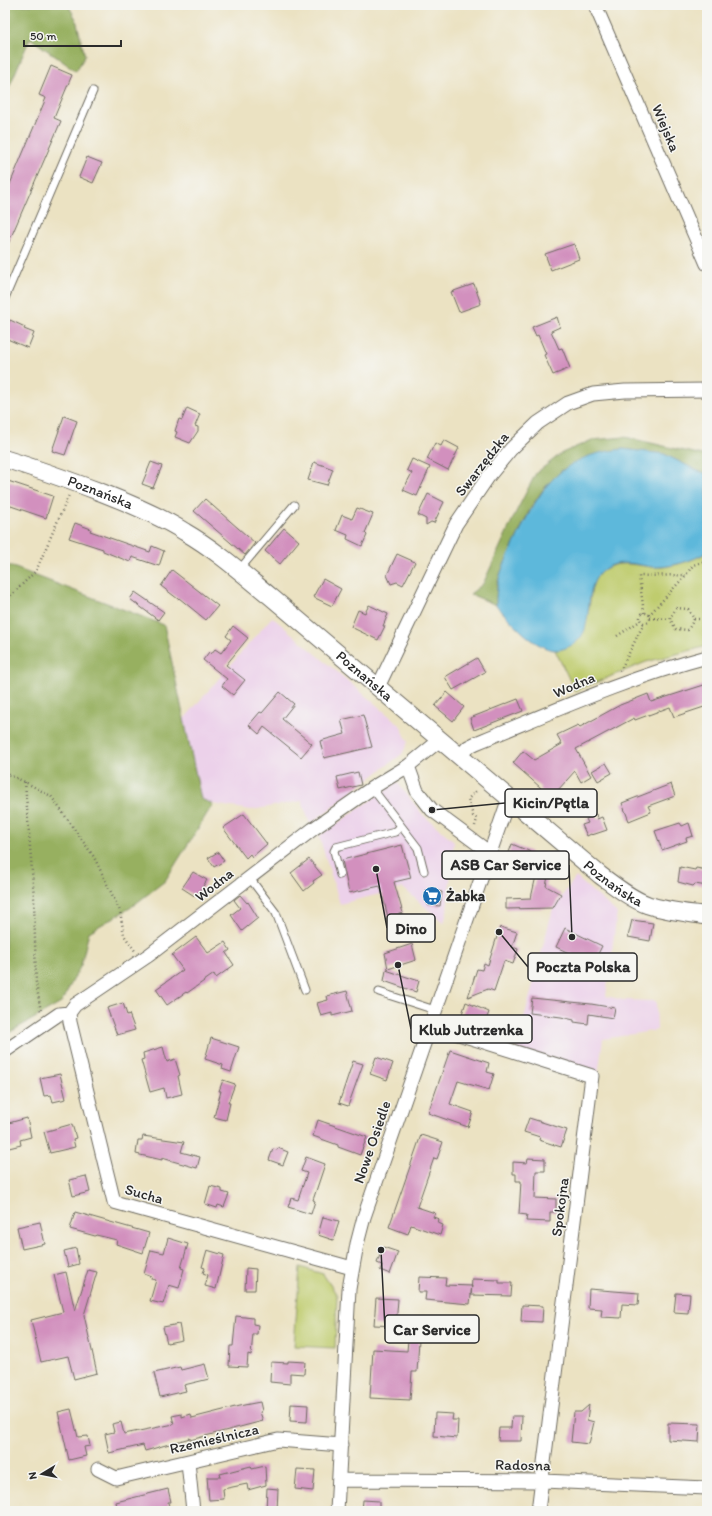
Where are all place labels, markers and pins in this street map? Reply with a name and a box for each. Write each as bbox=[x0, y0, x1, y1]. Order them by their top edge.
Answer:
callout: Kicin/Pętla bbox=[505, 789, 597, 817]
callout: ASB Car Service bbox=[442, 851, 569, 879]
supermarket icon: Żabka bbox=[421, 885, 443, 907]
place label: Żabka bbox=[446, 887, 486, 905]
callout: Dino bbox=[387, 914, 435, 942]
callout: Poczta Polska bbox=[528, 953, 637, 981]
callout: Klub Jutrzenka bbox=[411, 1015, 532, 1043]
callout: Car Service bbox=[385, 1315, 479, 1343]

